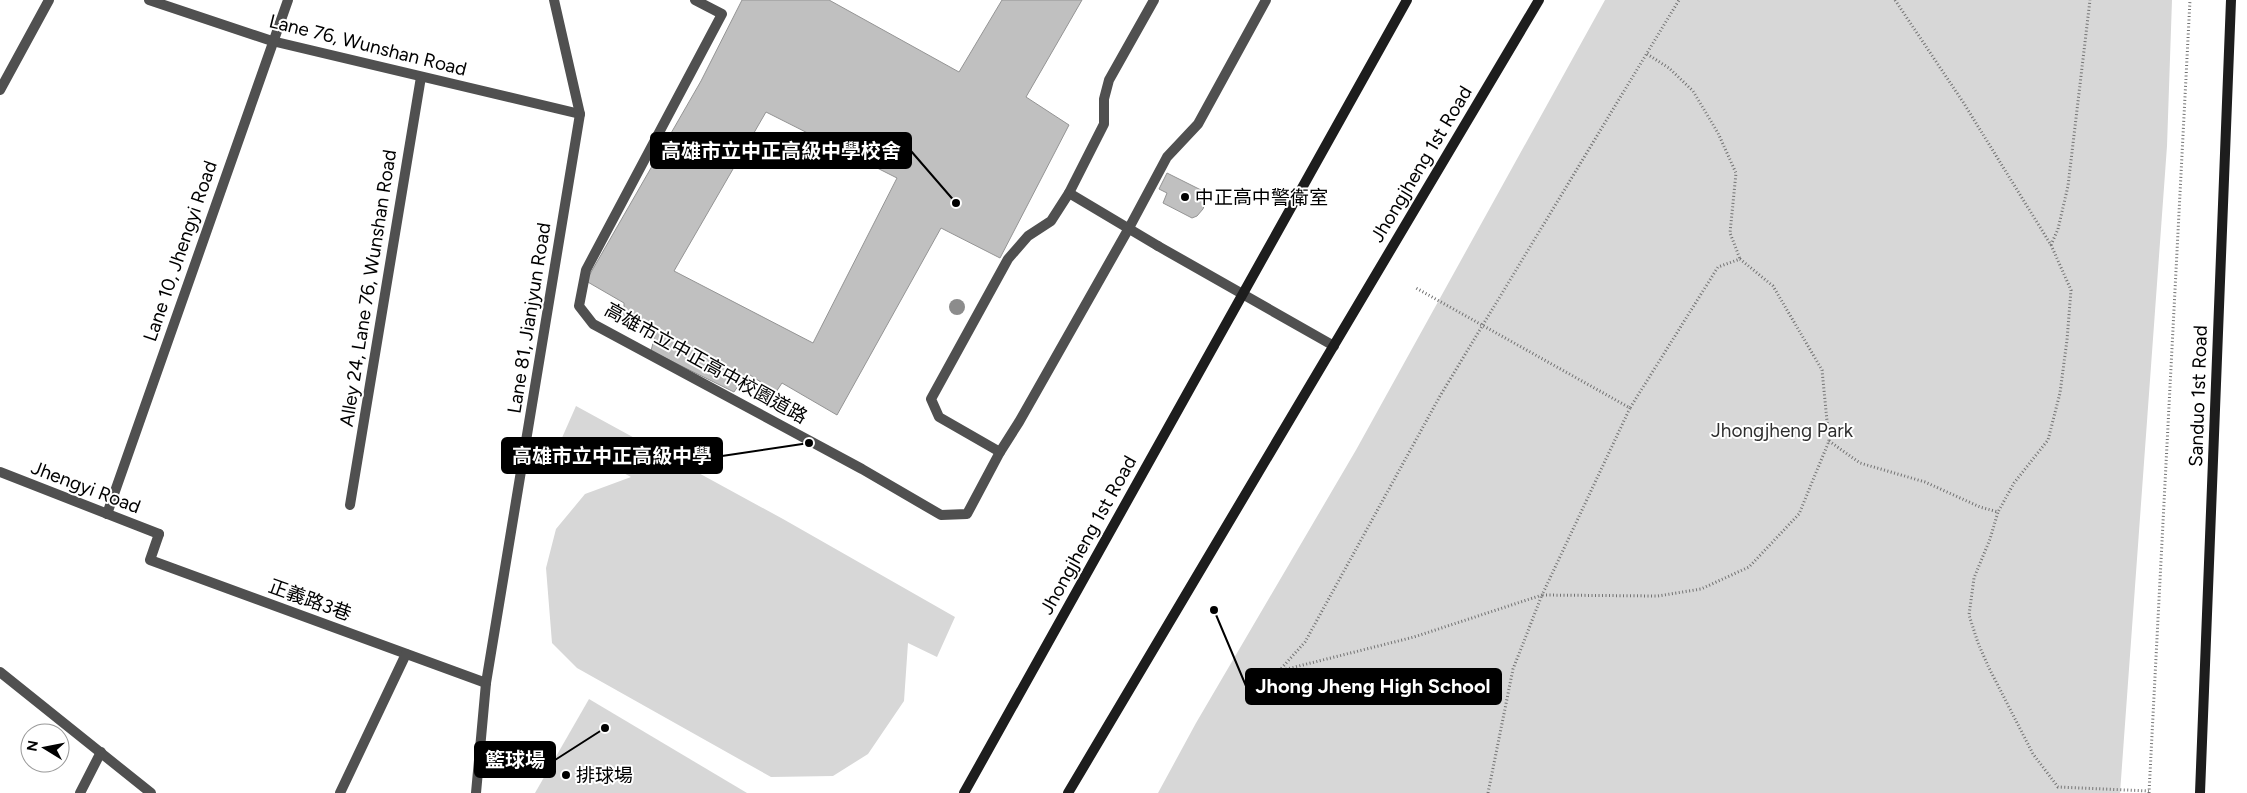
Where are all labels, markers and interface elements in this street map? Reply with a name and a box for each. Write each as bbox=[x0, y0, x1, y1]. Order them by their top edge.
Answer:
street label: Lane 76, Wunshan Road bbox=[267, 9, 469, 81]
street label: Jhongjheng 1st Road bbox=[1365, 82, 1477, 246]
callout: 高雄市立中正高級中學校舍 bbox=[651, 133, 911, 168]
text: 高雄市立中正高級中學校舍 bbox=[661, 139, 901, 163]
street label: Alley 24, Lane 76, Wunshan Road bbox=[335, 148, 401, 428]
street label: Lane 10, Jhengyi Road bbox=[138, 158, 222, 344]
place label: 中正高中警衛室 bbox=[1195, 186, 1328, 209]
marker: 中正高中警衛室 bbox=[1179, 191, 1191, 203]
street label: Lane 81, Jianjyun Road bbox=[503, 221, 555, 415]
street label: 高雄市立中正高中校園道路 bbox=[601, 298, 811, 428]
street label: Sanduo 1st Road bbox=[2184, 325, 2212, 467]
park label: Jhongjheng Park bbox=[1711, 419, 1854, 442]
callout: 高雄市立中正高級中學 bbox=[502, 438, 722, 473]
text: 高雄市立中正高級中學 bbox=[512, 444, 712, 468]
street label: Jhongjheng 1st Road bbox=[1035, 452, 1141, 618]
street label: Jhengyi Road bbox=[28, 456, 144, 518]
street label: 正義路3巷 bbox=[265, 574, 355, 626]
callout: Jhong Jheng High School bbox=[1246, 669, 1501, 704]
text: Jhong Jheng High School bbox=[1256, 674, 1490, 698]
north arrow bbox=[20, 723, 70, 773]
text: N bbox=[23, 739, 42, 753]
callout: 籃球場 bbox=[475, 742, 555, 777]
text: 籃球場 bbox=[485, 748, 545, 772]
place label: 排球場 bbox=[576, 764, 633, 787]
marker: 排球場 bbox=[560, 769, 572, 781]

